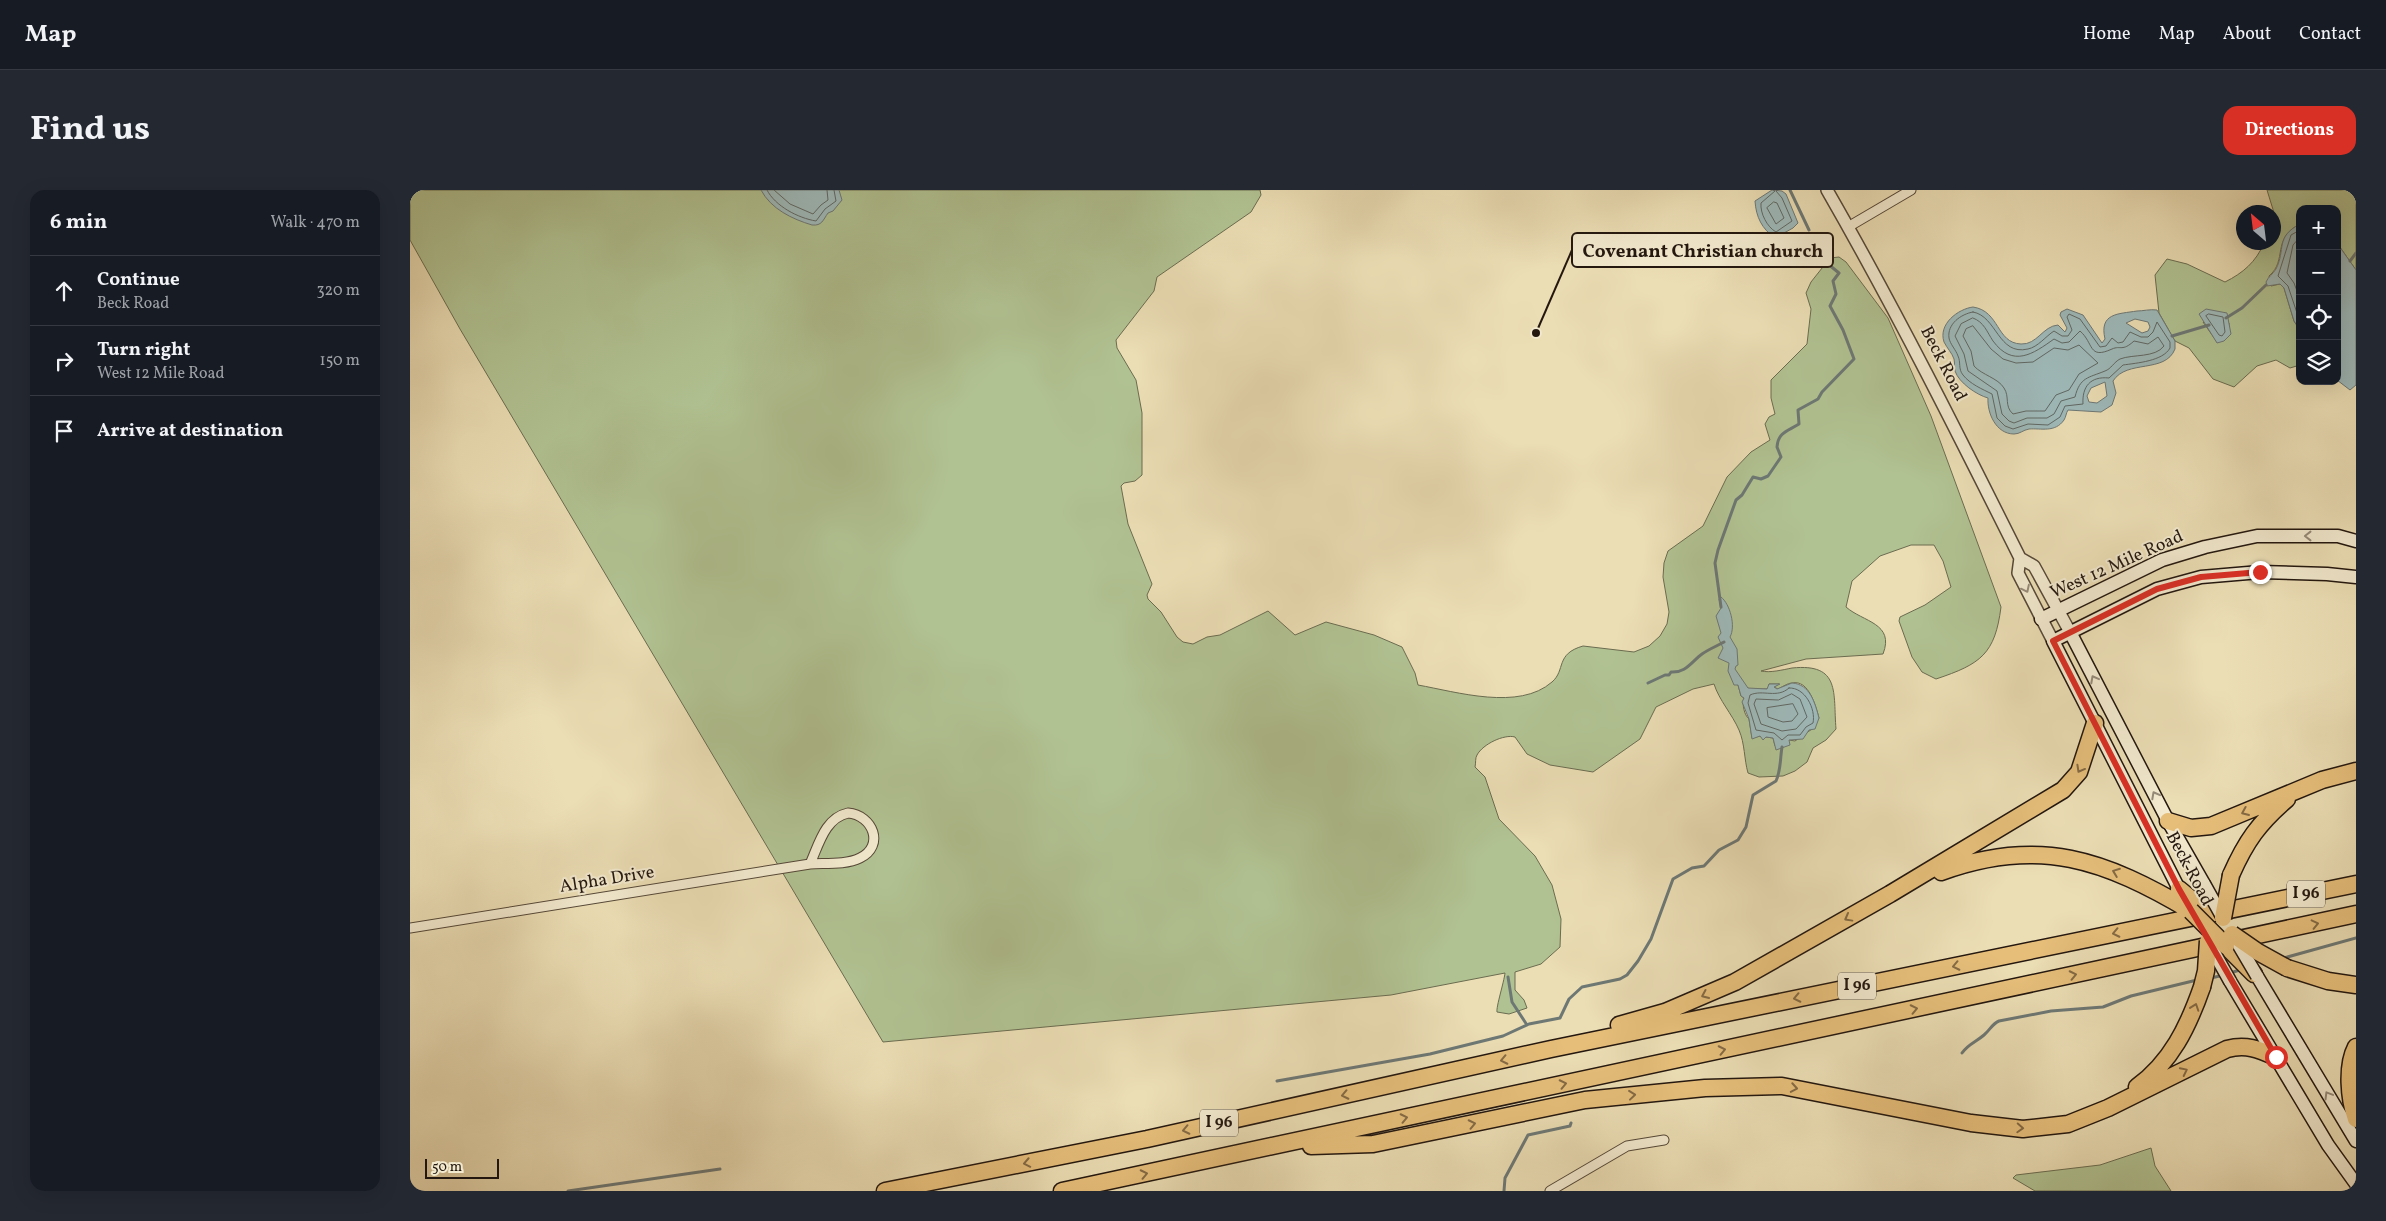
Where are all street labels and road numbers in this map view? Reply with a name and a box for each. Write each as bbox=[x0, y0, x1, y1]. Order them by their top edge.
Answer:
street label: Beck Road bbox=[1913, 322, 1973, 406]
street label: West 12 Mile Road bbox=[2046, 524, 2188, 606]
street label: Beck Road bbox=[2159, 827, 2219, 911]
street label: Alpha Drive bbox=[558, 860, 656, 900]
road number: I 96 bbox=[2287, 881, 2325, 908]
road number: I 96 bbox=[1838, 972, 1876, 999]
road number: I 96 bbox=[1200, 1110, 1238, 1136]

